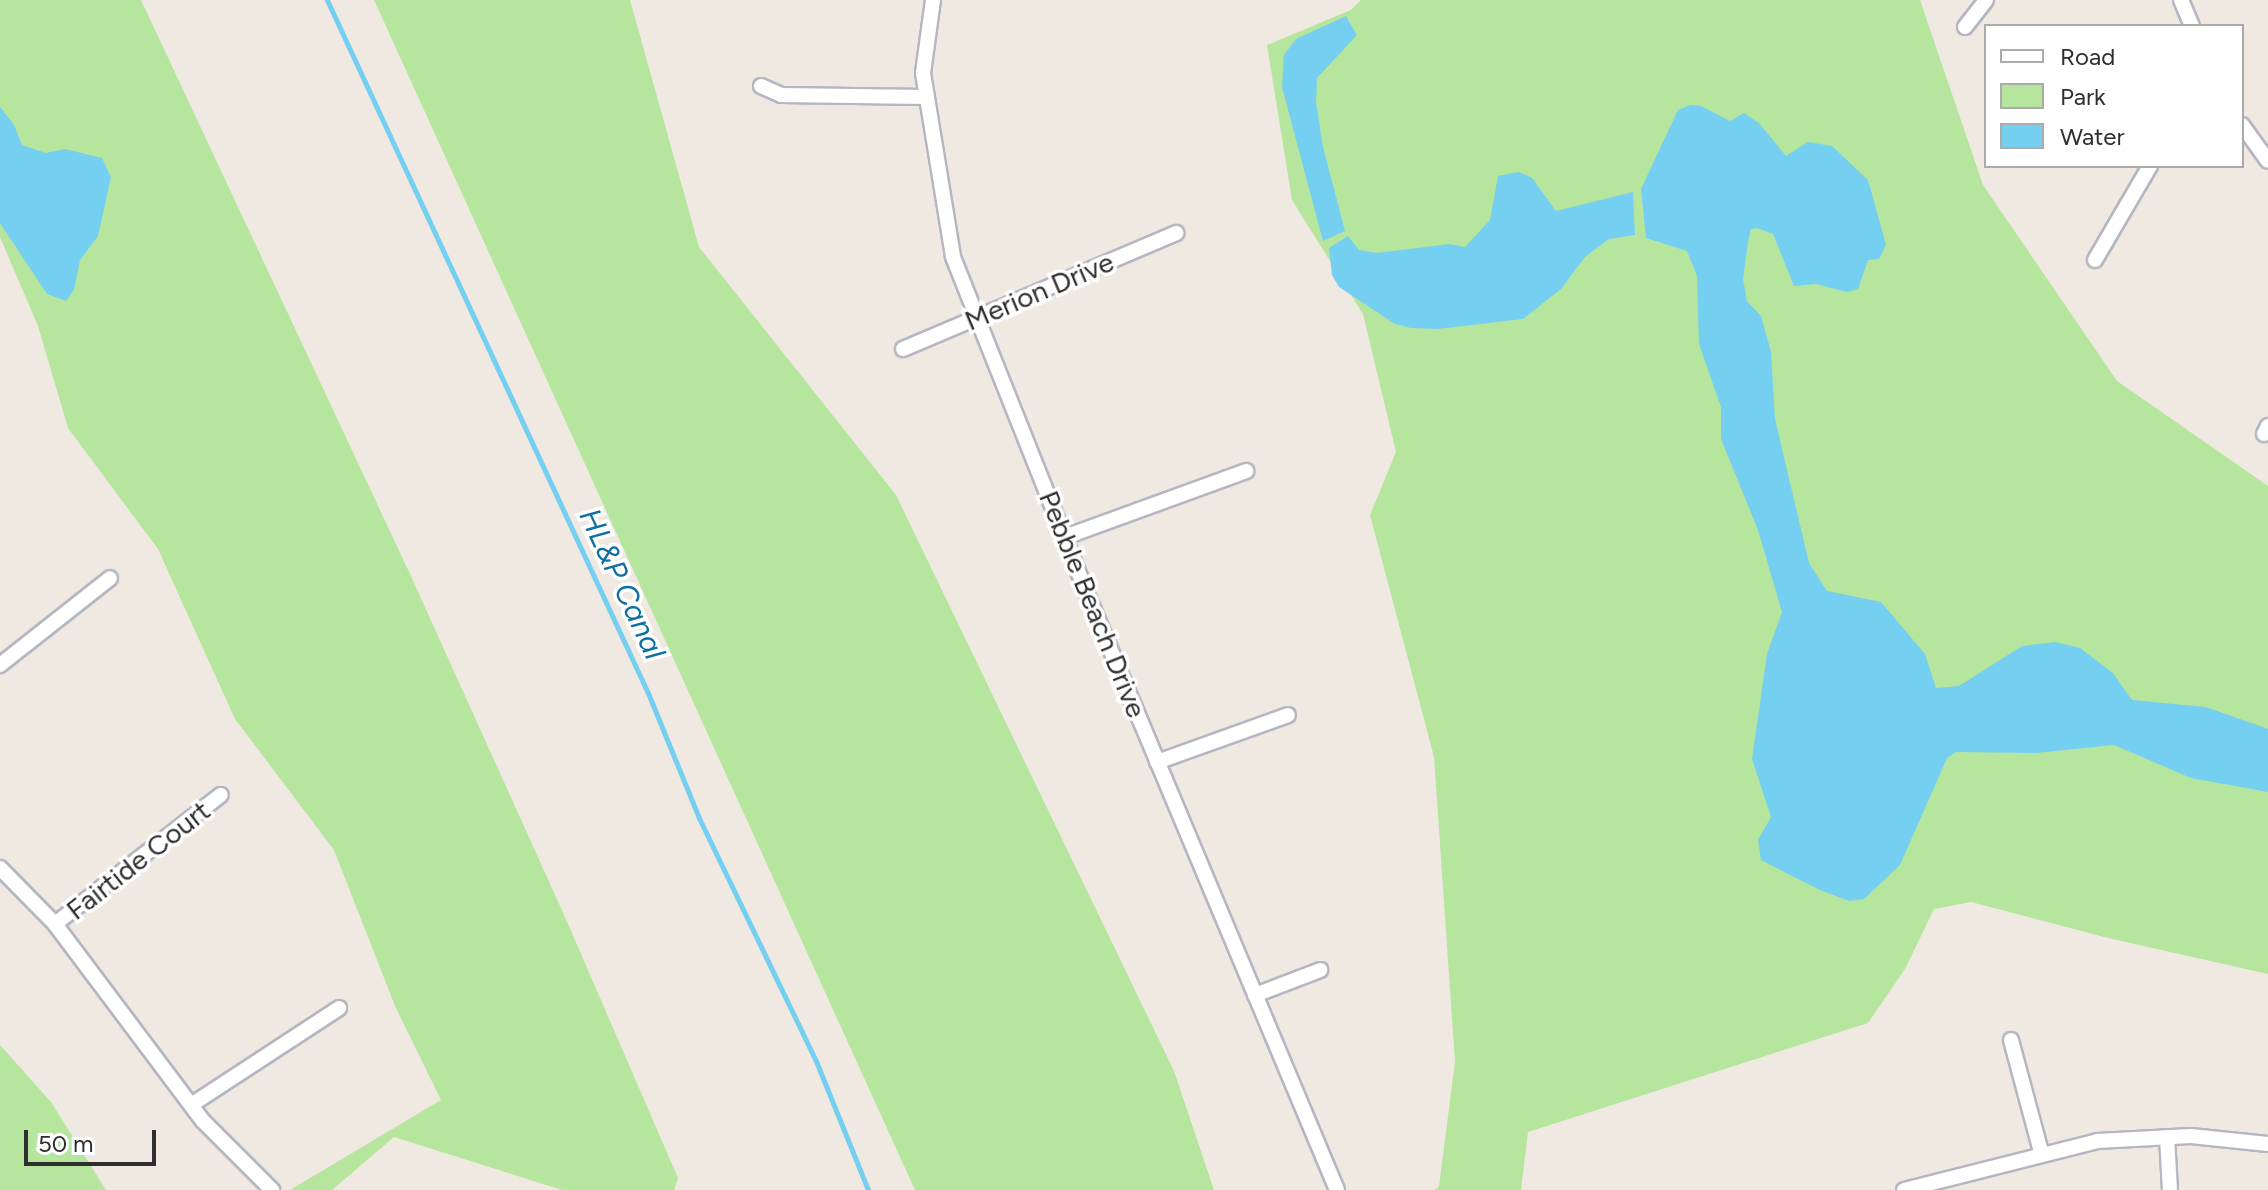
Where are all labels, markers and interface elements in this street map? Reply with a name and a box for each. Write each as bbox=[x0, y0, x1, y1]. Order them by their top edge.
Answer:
legend bbox=[1984, 24, 2244, 168]
text: Road bbox=[2060, 42, 2115, 71]
text: Park bbox=[2060, 82, 2106, 111]
text: Water bbox=[2060, 122, 2125, 151]
street label: Merion Drive bbox=[960, 245, 1118, 337]
street label: Pebble Beach Drive bbox=[1032, 486, 1154, 722]
water label: HL&P Canal bbox=[571, 503, 673, 665]
street label: Fairtide Court bbox=[59, 793, 217, 927]
scale bar bbox=[28, 1114, 160, 1164]
text: 50 m bbox=[38, 1129, 94, 1158]

